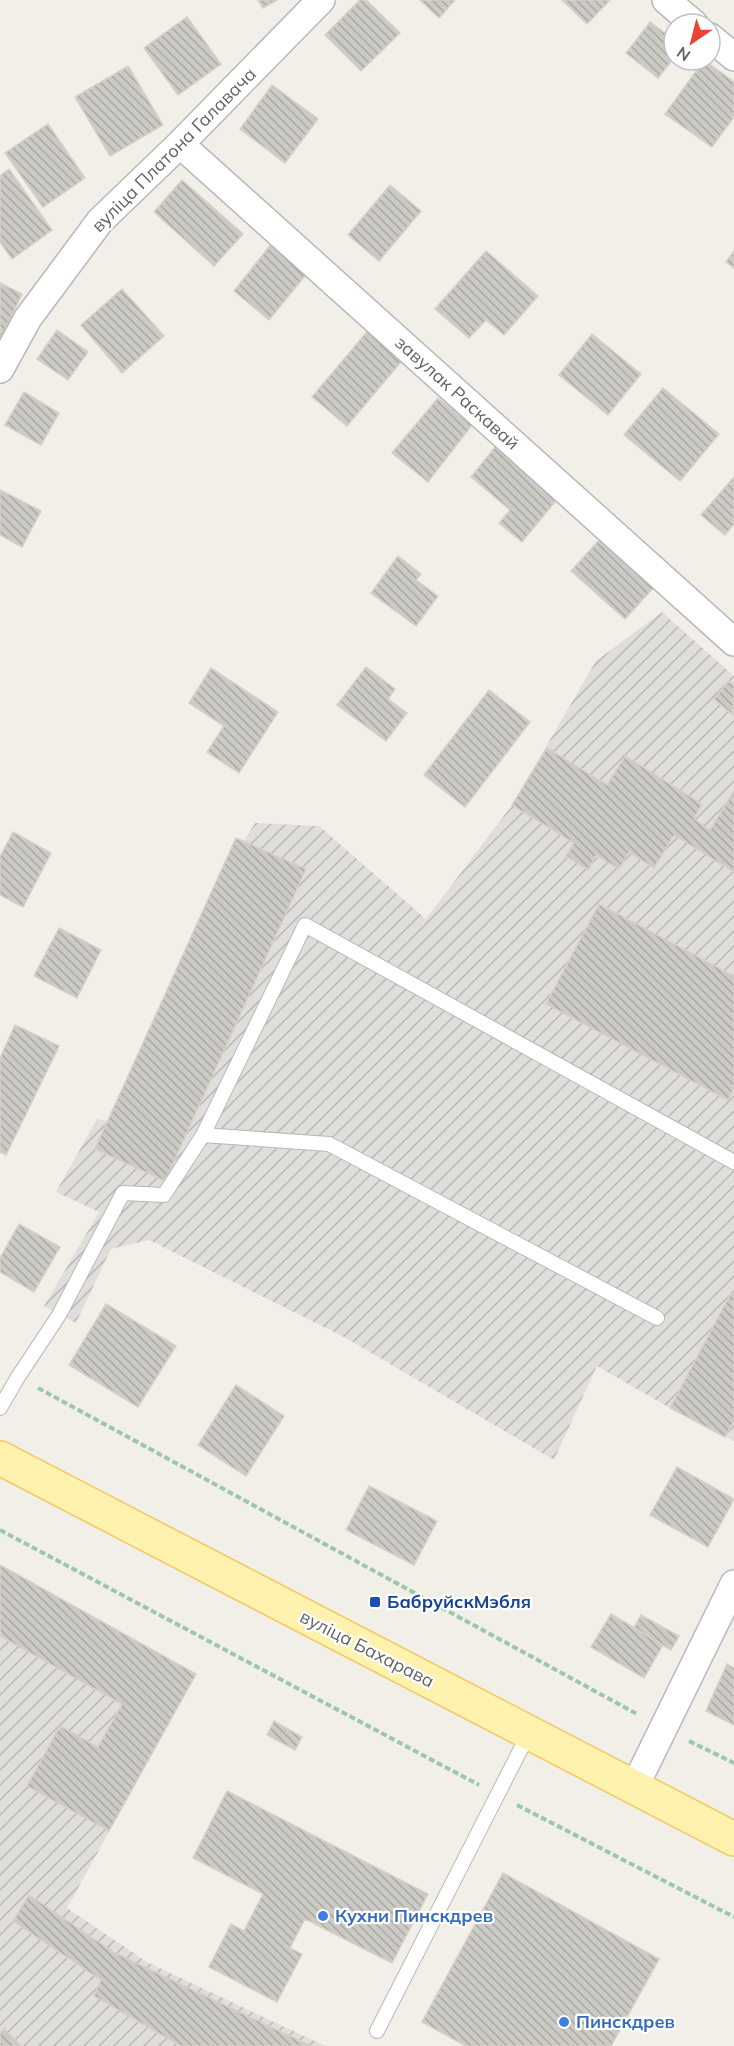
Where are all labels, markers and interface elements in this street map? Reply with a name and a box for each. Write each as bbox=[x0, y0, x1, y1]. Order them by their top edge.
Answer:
north arrow bbox=[662, 12, 722, 72]
text: N bbox=[673, 43, 694, 66]
street label: вуліца Платона Галавача bbox=[86, 62, 261, 237]
street label: завулак Раскавай bbox=[390, 331, 524, 454]
place label: БабруйскМэбля bbox=[387, 1590, 531, 1613]
marker: БабруйскМэбля bbox=[368, 1595, 382, 1609]
street label: вуліца Бахарава bbox=[296, 1605, 438, 1692]
place label: Кухни Пинскдрев bbox=[335, 1904, 493, 1927]
marker: Кухни Пинскдрев bbox=[316, 1909, 330, 1923]
place label: Пинскдрев bbox=[576, 2010, 675, 2033]
marker: Пинскдрев bbox=[557, 2015, 571, 2029]

